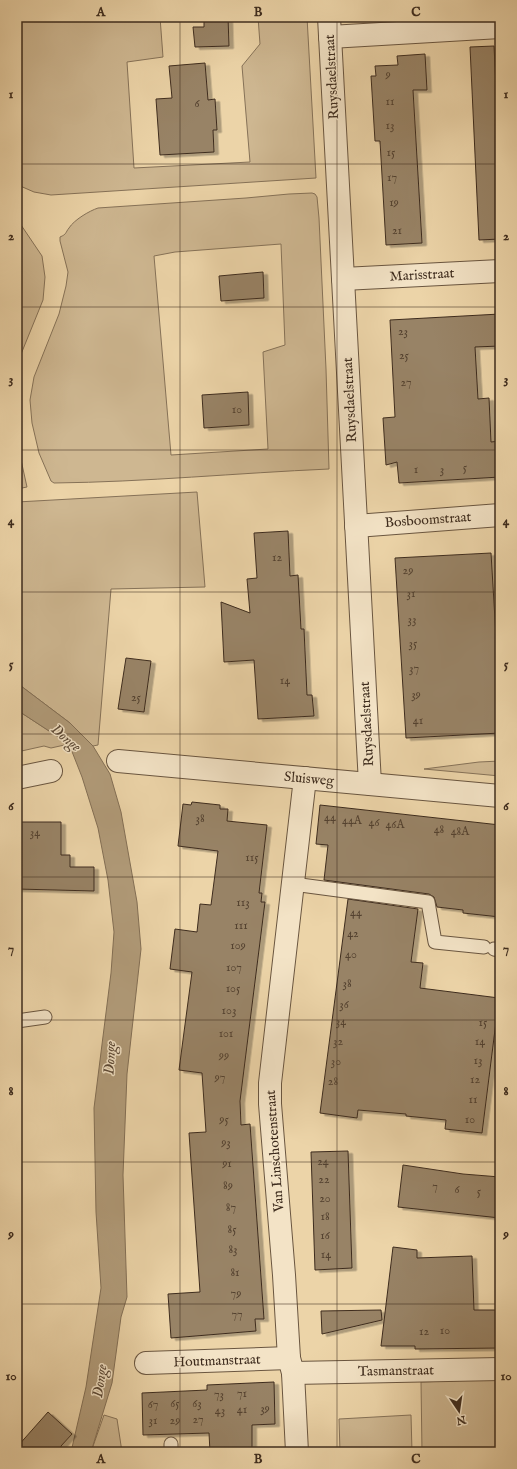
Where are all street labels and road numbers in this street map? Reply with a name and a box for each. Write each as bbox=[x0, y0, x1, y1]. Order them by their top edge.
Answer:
street label: Ruysdaelstraat bbox=[321, 34, 343, 120]
street label: Marisstraat bbox=[389, 264, 455, 286]
street label: Ruysdaelstraat bbox=[339, 357, 361, 443]
street label: Bosboomstraat bbox=[384, 508, 472, 532]
street label: Ruysdaelstraat bbox=[356, 681, 378, 767]
street label: Sluisweg bbox=[283, 768, 335, 790]
street label: Van Linschotenstraat bbox=[262, 1089, 288, 1214]
street label: Houtmanstraat bbox=[173, 1350, 261, 1372]
street label: Tasmanstraat bbox=[358, 1361, 434, 1381]

